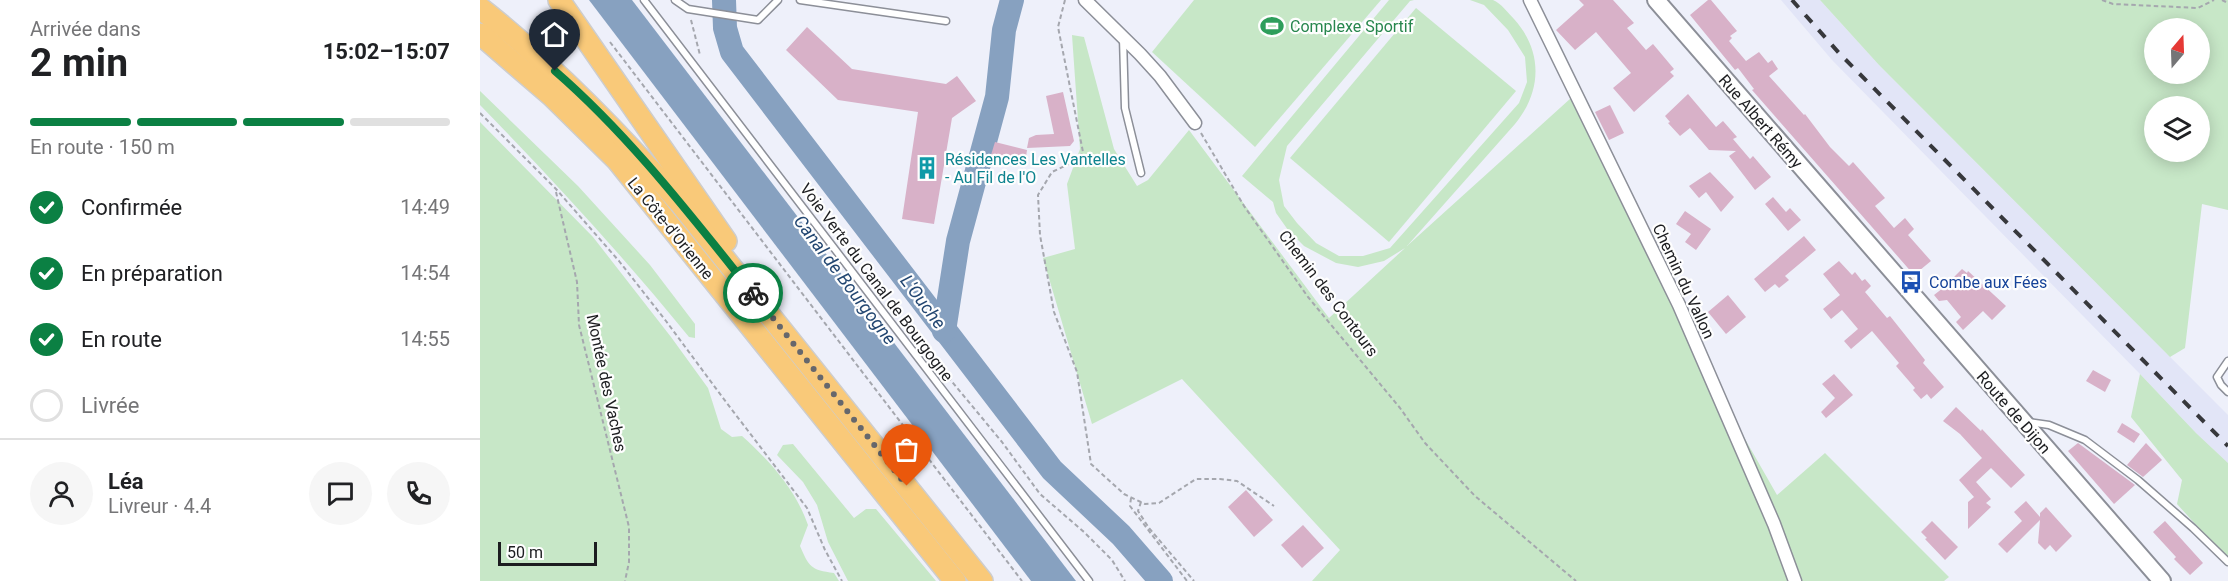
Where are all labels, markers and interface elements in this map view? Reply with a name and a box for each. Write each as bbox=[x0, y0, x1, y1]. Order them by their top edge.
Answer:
pin bbox=[529, 9, 580, 71]
sports icon: Complexe Sportif bbox=[1259, 13, 1285, 39]
text: Arrivée dans bbox=[30, 17, 141, 41]
place label: Complexe Sportif bbox=[1290, 17, 1414, 36]
icon: home bbox=[538, 18, 571, 51]
north arrow bbox=[2144, 18, 2210, 84]
map controls bbox=[2144, 18, 2210, 162]
text: 15:02–15:07 bbox=[323, 39, 450, 64]
text: 2 min bbox=[30, 40, 128, 86]
street label: Rue Albert Rémy bbox=[1715, 71, 1807, 172]
button: layers bbox=[2144, 96, 2210, 162]
text: En route · 150 m bbox=[30, 135, 175, 159]
place label: Résidences Les Vantelles - Au Fil de l'O bbox=[945, 150, 1126, 187]
building icon: Résidences Les Vantelles - Au Fil de l'O bbox=[914, 155, 940, 181]
street label: La Côte-d'Orienne bbox=[624, 173, 718, 283]
street label: Voie Verte du Canal de Bourgogne bbox=[796, 180, 957, 385]
icon: check bbox=[30, 191, 63, 224]
text: Confirmée bbox=[81, 195, 182, 220]
text: 14:49 bbox=[400, 195, 450, 219]
water label: Canal de Bourgogne bbox=[790, 211, 901, 349]
street label: Chemin du Vallon bbox=[1649, 221, 1718, 342]
street label: Chemin des Contours bbox=[1275, 226, 1382, 360]
icon: check bbox=[30, 257, 63, 290]
text: En préparation bbox=[81, 261, 223, 286]
text: 14:54 bbox=[400, 261, 450, 285]
courier bbox=[723, 263, 783, 323]
bus stop icon: Combe aux Fées bbox=[1898, 269, 1924, 295]
water label: L'Ouche bbox=[896, 271, 950, 333]
place label: Combe aux Fées bbox=[1929, 273, 2047, 292]
icon: bike bbox=[737, 277, 770, 310]
street label: Montée des Vaches bbox=[583, 313, 630, 454]
icon: check bbox=[30, 323, 63, 356]
text: En route bbox=[81, 327, 162, 352]
text: 14:55 bbox=[400, 327, 450, 351]
street label: Route de Dijon bbox=[1973, 367, 2055, 457]
text: Livrée bbox=[81, 393, 139, 418]
pin bbox=[881, 424, 932, 486]
icon: bag bbox=[890, 433, 923, 466]
button: person bbox=[30, 462, 93, 525]
button: chat bbox=[309, 462, 372, 525]
button: phone bbox=[387, 462, 450, 525]
text: Léa bbox=[108, 469, 144, 494]
text: Livreur · 4.4 bbox=[108, 494, 211, 518]
scale bar bbox=[498, 539, 597, 566]
text: 50 m bbox=[507, 543, 543, 562]

